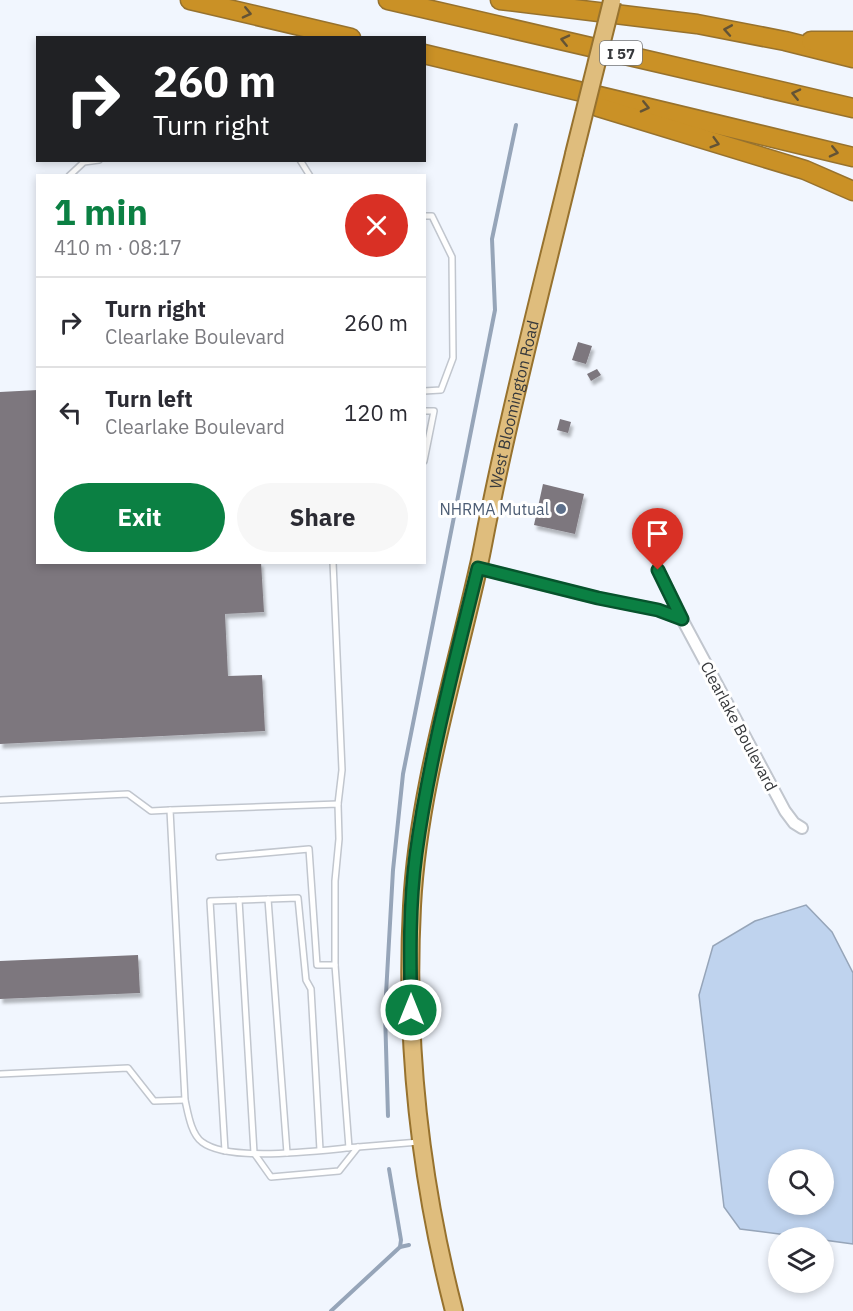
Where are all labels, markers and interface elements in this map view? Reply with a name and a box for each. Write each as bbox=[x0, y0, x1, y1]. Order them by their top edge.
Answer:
one-way arrow bbox=[242, 6, 252, 19]
one-way arrow bbox=[723, 24, 733, 37]
one-way arrow bbox=[561, 35, 571, 48]
road number: I 57 bbox=[600, 41, 642, 65]
text: 260 m bbox=[153, 54, 276, 109]
icon: right bbox=[54, 60, 132, 138]
one-way arrow bbox=[791, 89, 801, 102]
one-way arrow bbox=[640, 99, 650, 112]
text: Turn right bbox=[153, 107, 270, 142]
one-way arrow bbox=[710, 135, 720, 148]
one-way arrow bbox=[829, 145, 839, 158]
text: 1 min bbox=[54, 188, 148, 235]
button: close bbox=[345, 194, 408, 257]
text: 410 m · 08:17 bbox=[54, 234, 182, 261]
text: Turn right bbox=[105, 294, 206, 323]
icon: right bbox=[54, 306, 87, 339]
text: 260 m bbox=[344, 308, 408, 337]
street label: West Bloomington Road bbox=[485, 318, 543, 491]
text: Clearlake Boulevard bbox=[105, 323, 285, 350]
text: Turn left bbox=[105, 384, 193, 413]
icon: left bbox=[54, 396, 87, 429]
text: 120 m bbox=[344, 398, 408, 427]
text: Clearlake Boulevard bbox=[105, 413, 285, 440]
button: Exit bbox=[54, 483, 225, 552]
button: Share bbox=[237, 483, 408, 552]
place label: NHRMA Mutual bbox=[439, 499, 549, 519]
marker: NHRMA Mutual bbox=[554, 502, 568, 516]
pin bbox=[632, 508, 683, 570]
icon: arrive bbox=[641, 517, 674, 550]
street label: Clearlake Boulevard bbox=[696, 658, 782, 794]
position arrow bbox=[379, 978, 443, 1042]
map controls bbox=[768, 1149, 834, 1293]
button: search bbox=[768, 1149, 834, 1215]
button: layers bbox=[768, 1227, 834, 1293]

